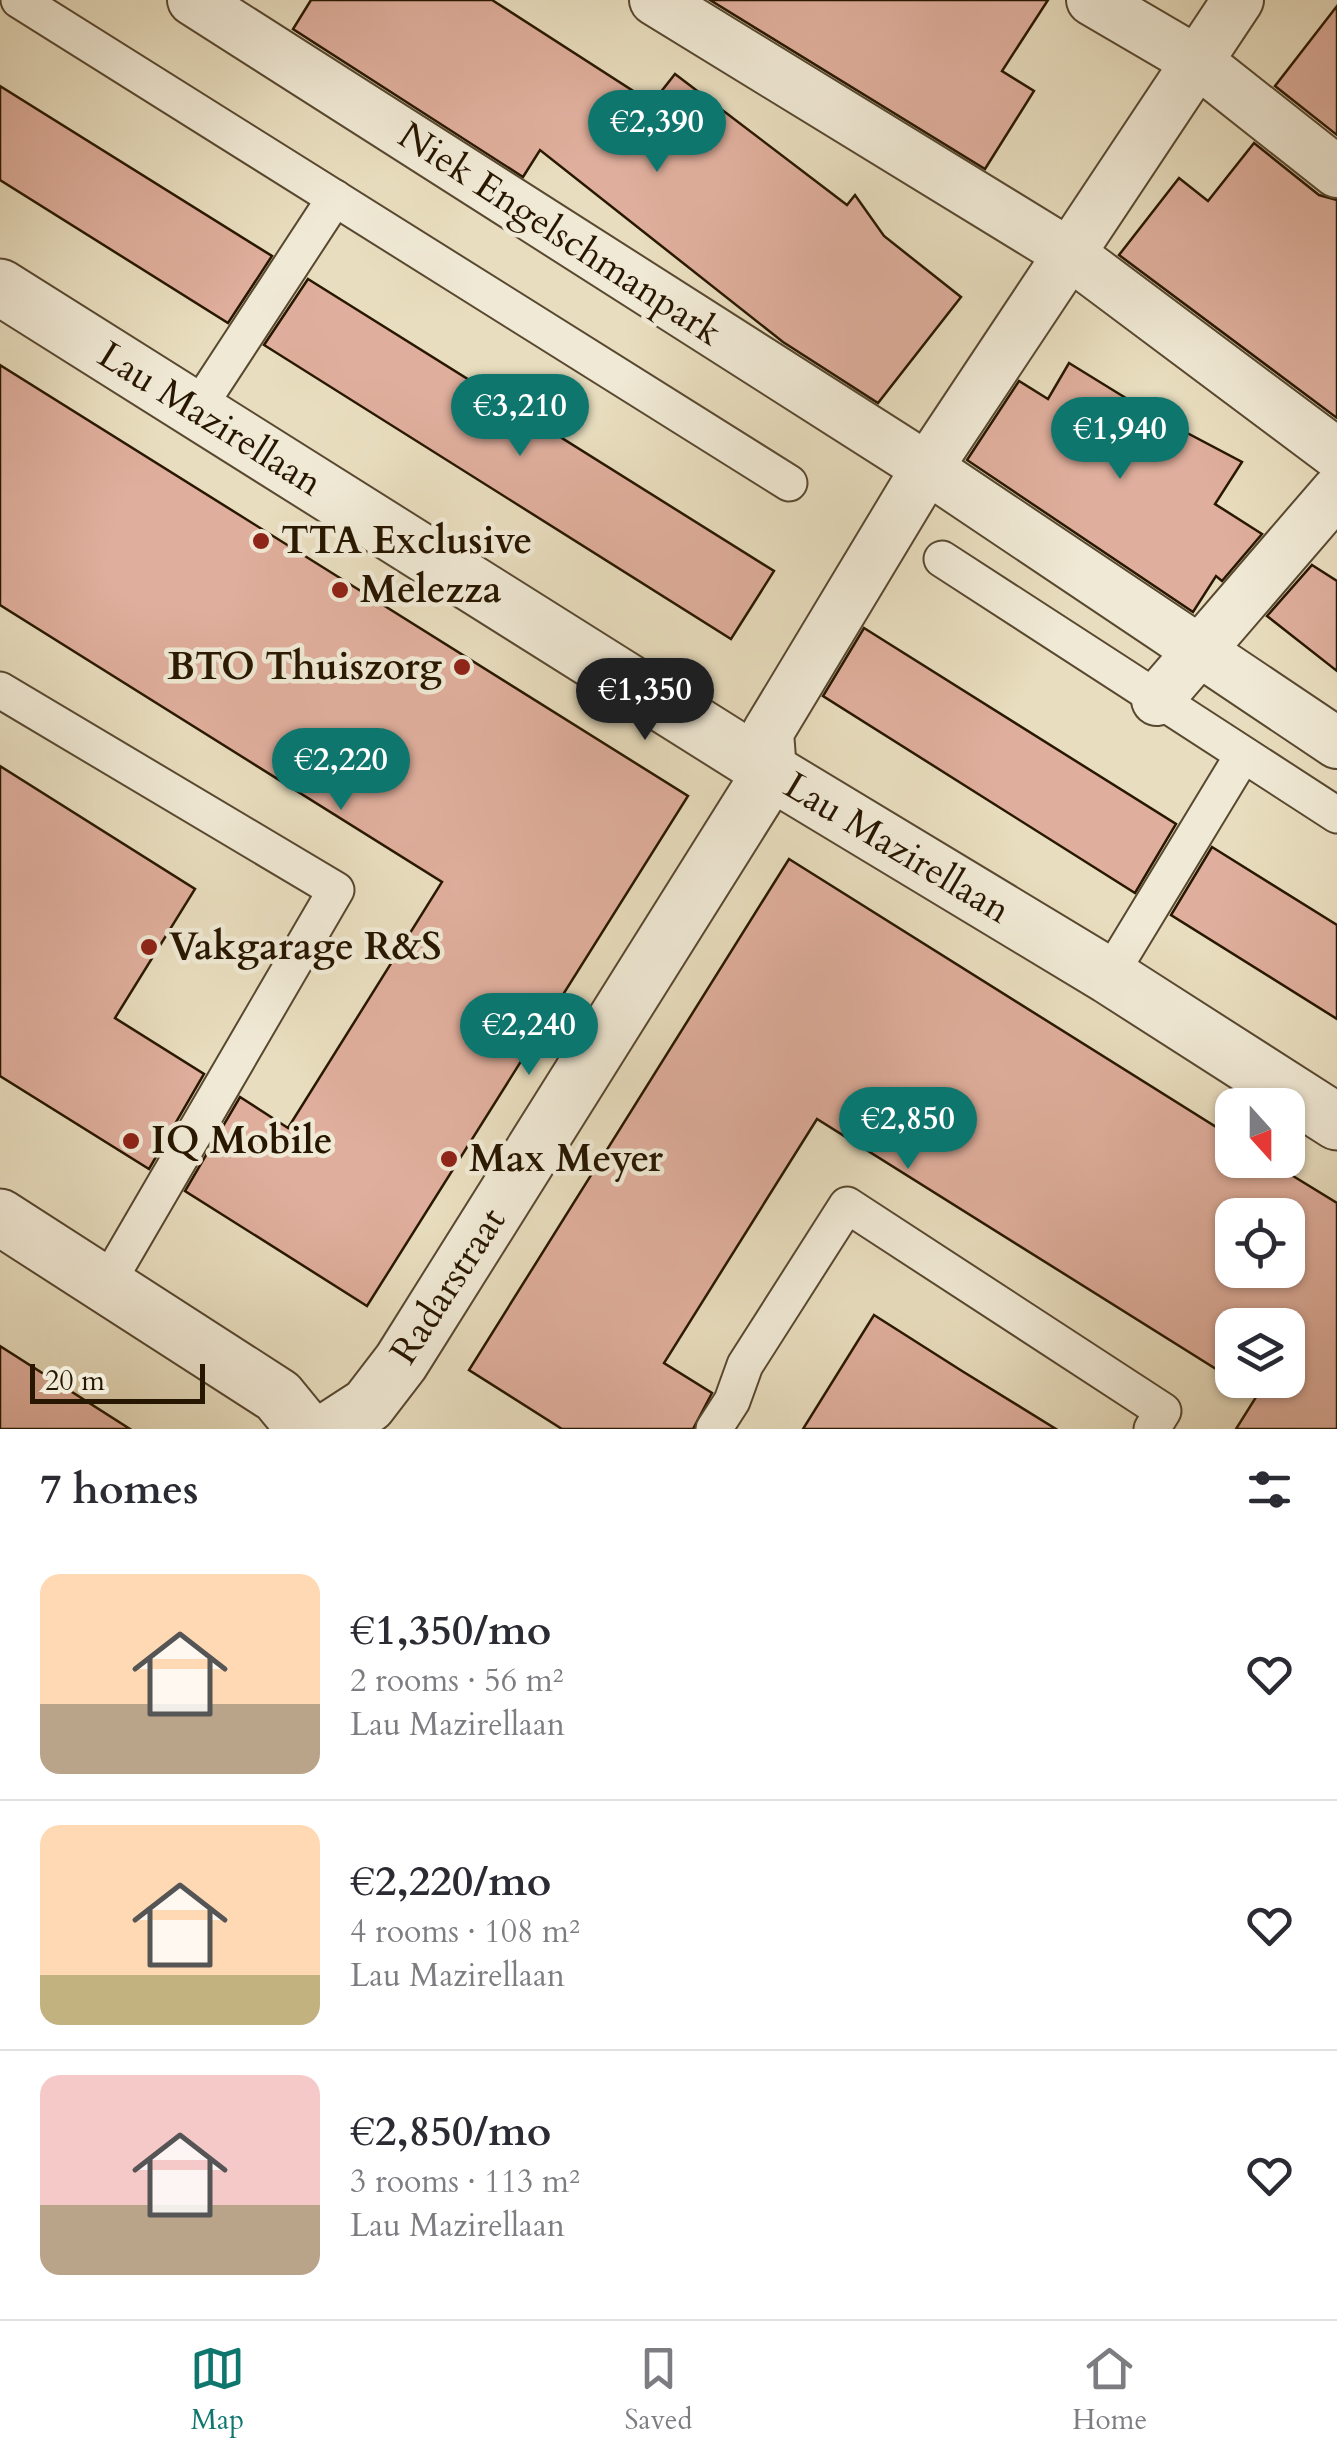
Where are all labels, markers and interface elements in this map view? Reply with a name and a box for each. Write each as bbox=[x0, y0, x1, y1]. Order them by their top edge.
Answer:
pin: €2,390 bbox=[576, 90, 738, 175]
text: €2,390 bbox=[610, 100, 704, 144]
street label: Niek Engelschmanpark bbox=[388, 110, 732, 359]
street label: Lau Mazirellaan bbox=[88, 329, 332, 509]
pin: €3,210 bbox=[439, 374, 601, 459]
text: €3,210 bbox=[473, 384, 567, 428]
pin: €1,940 bbox=[1039, 397, 1201, 482]
text: €1,940 bbox=[1073, 407, 1167, 451]
place label: TTA Exclusive bbox=[281, 515, 532, 567]
marker: TTA Exclusive bbox=[250, 530, 272, 552]
place label: Melezza bbox=[360, 564, 502, 616]
marker: Melezza bbox=[329, 579, 351, 601]
place label: BTO Thuiszorg bbox=[167, 641, 442, 693]
marker: BTO Thuiszorg bbox=[451, 656, 473, 678]
pin: €1,350 bbox=[564, 658, 726, 743]
text: €1,350 bbox=[598, 668, 692, 712]
pin: €2,220 bbox=[260, 728, 422, 813]
text: €2,220 bbox=[294, 738, 388, 782]
street label: Lau Mazirellaan bbox=[774, 760, 1020, 936]
place label: Vakgarage R&S bbox=[169, 921, 442, 973]
marker: Vakgarage R&S bbox=[138, 936, 160, 958]
pin: €2,240 bbox=[448, 993, 610, 1078]
text: €2,240 bbox=[482, 1003, 576, 1047]
pin: €2,850 bbox=[827, 1087, 989, 1172]
north arrow bbox=[1215, 1088, 1305, 1178]
map controls bbox=[1215, 1088, 1305, 1398]
text: €2,850 bbox=[861, 1097, 955, 1141]
place label: IQ Mobile bbox=[151, 1115, 333, 1167]
marker: IQ Mobile bbox=[120, 1130, 142, 1152]
place label: Max Meyer bbox=[469, 1133, 664, 1185]
marker: Max Meyer bbox=[438, 1148, 460, 1170]
street label: Radarstraat bbox=[378, 1198, 518, 1374]
button: locate bbox=[1215, 1198, 1305, 1288]
button: layers bbox=[1215, 1308, 1305, 1398]
scale bar bbox=[30, 1359, 205, 1404]
text: 20 m bbox=[45, 1362, 105, 1400]
text: 7 homes bbox=[40, 1461, 198, 1518]
icon: filters bbox=[1242, 1462, 1297, 1517]
text: €1,350/mo bbox=[350, 1602, 551, 1659]
icon: home bbox=[120, 1614, 240, 1734]
icon: heart bbox=[1242, 1647, 1297, 1702]
text: 2 rooms · 56 m² bbox=[350, 1659, 563, 1703]
text: Lau Mazirellaan bbox=[350, 1703, 565, 1747]
text: €2,220/mo bbox=[350, 1853, 551, 1910]
icon: home bbox=[120, 1865, 240, 1985]
icon: heart bbox=[1242, 1898, 1297, 1953]
text: 4 rooms · 108 m² bbox=[350, 1910, 580, 1954]
text: Lau Mazirellaan bbox=[350, 1954, 565, 1998]
text: €2,850/mo bbox=[350, 2103, 551, 2160]
icon: home bbox=[120, 2115, 240, 2235]
icon: heart bbox=[1242, 2148, 1297, 2203]
text: 3 rooms · 113 m² bbox=[350, 2160, 580, 2204]
text: Lau Mazirellaan bbox=[350, 2204, 565, 2248]
tab: Map bbox=[190, 2341, 245, 2439]
tab: Saved bbox=[625, 2341, 692, 2439]
tab: Home bbox=[1072, 2341, 1147, 2439]

